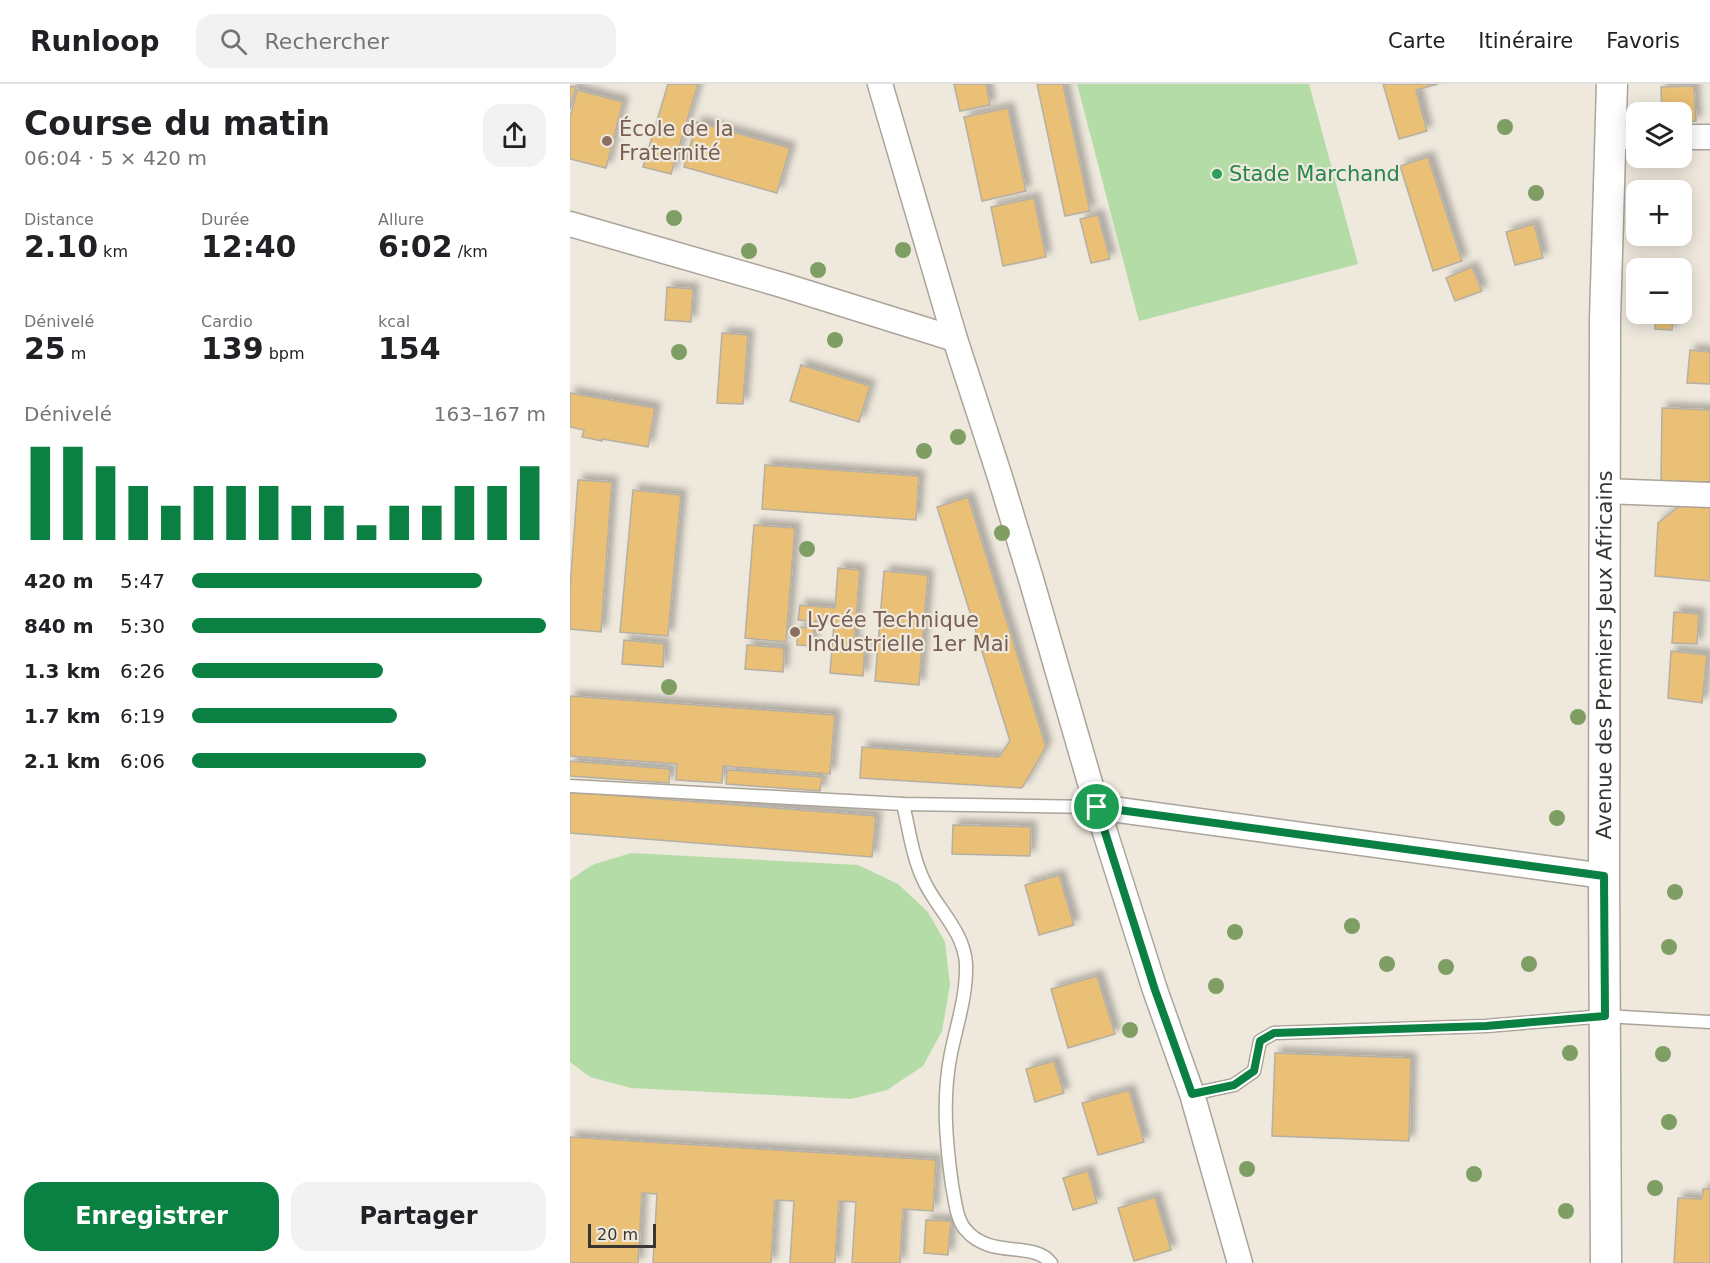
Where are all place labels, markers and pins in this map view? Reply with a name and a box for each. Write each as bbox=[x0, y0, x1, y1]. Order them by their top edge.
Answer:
place label: École de la Fraternité bbox=[619, 116, 734, 165]
marker: École de la Fraternité bbox=[600, 134, 614, 148]
place label: Stade Marchand bbox=[1229, 162, 1400, 186]
marker: Stade Marchand bbox=[1210, 167, 1224, 181]
place label: Lycée Technique Industrielle 1er Mai bbox=[807, 608, 1009, 656]
marker: Lycée Technique Industrielle 1er Mai bbox=[788, 625, 802, 639]
pin bbox=[1071, 781, 1122, 832]

